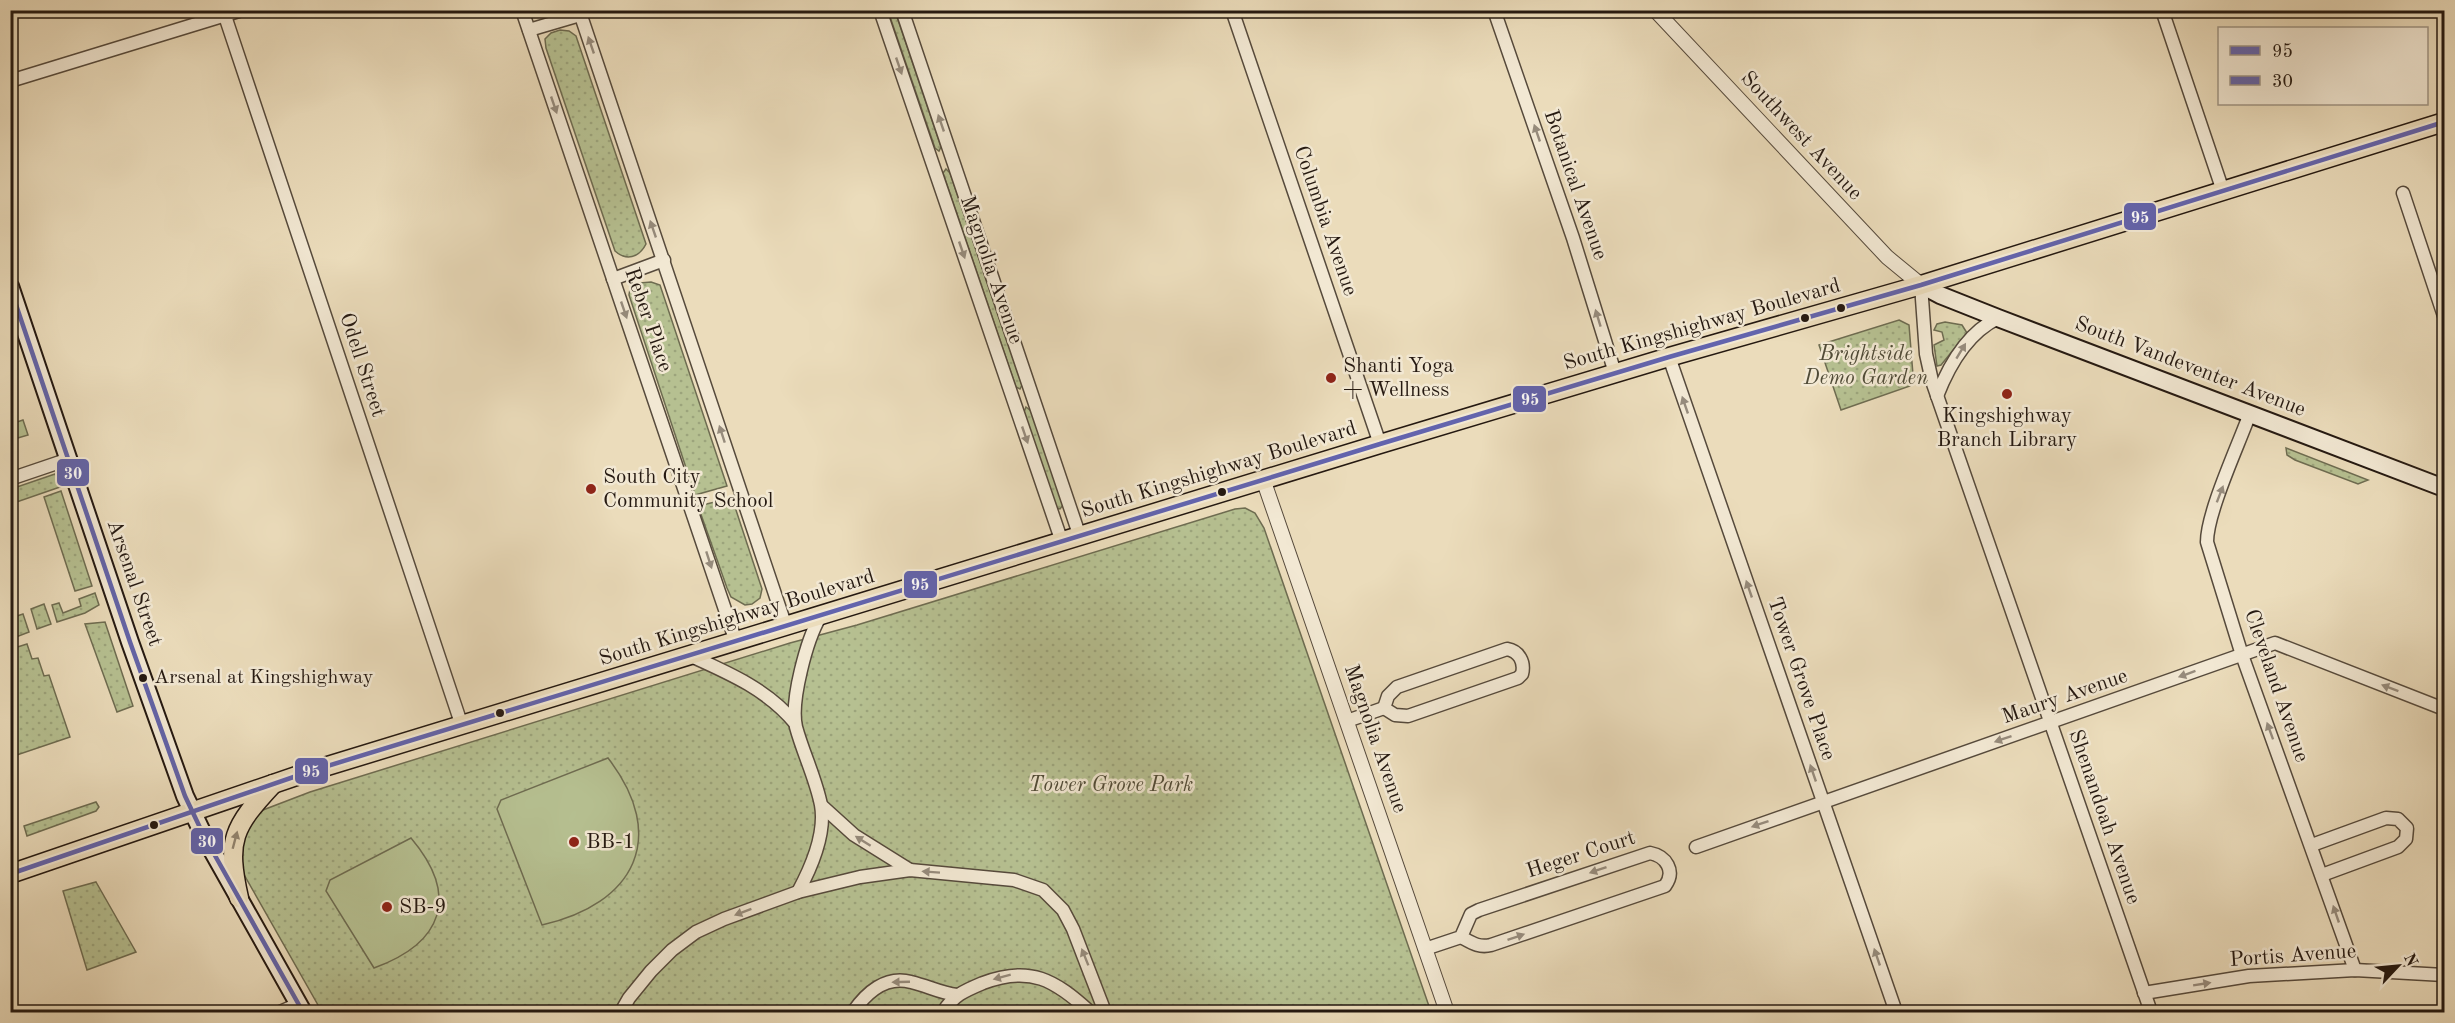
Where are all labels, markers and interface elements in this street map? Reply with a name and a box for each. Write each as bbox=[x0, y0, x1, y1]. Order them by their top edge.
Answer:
legend bbox=[2218, 27, 2428, 105]
one-way arrow bbox=[585, 36, 595, 54]
text: 95 bbox=[2272, 43, 2293, 61]
one-way arrow bbox=[894, 57, 904, 75]
street label: Southwest Avenue bbox=[1736, 68, 1866, 204]
text: 30 bbox=[2272, 73, 2293, 91]
one-way arrow bbox=[550, 96, 560, 114]
street label: Botanical Avenue bbox=[1539, 107, 1611, 263]
one-way arrow bbox=[935, 114, 945, 132]
one-way arrow bbox=[1531, 123, 1541, 141]
street label: Columbia Avenue bbox=[1289, 143, 1361, 299]
street label: Magnolia Avenue bbox=[956, 193, 1026, 347]
line badge: 95 bbox=[2123, 202, 2157, 231]
text: 95 bbox=[2131, 211, 2149, 227]
one-way arrow bbox=[648, 220, 657, 238]
one-way arrow bbox=[958, 241, 967, 259]
street label: Reber Place bbox=[620, 265, 676, 375]
street label: South Kingshighway Boulevard bbox=[1561, 275, 1843, 375]
one-way arrow bbox=[619, 301, 629, 319]
unlabelled marker bbox=[1835, 302, 1847, 314]
one-way arrow bbox=[1593, 309, 1602, 327]
street label: Odell Street bbox=[335, 310, 389, 420]
unlabelled marker bbox=[1799, 312, 1811, 324]
street label: South Vandeventer Avenue bbox=[2072, 313, 2308, 421]
one-way arrow bbox=[1955, 343, 1966, 359]
park label: Brightside Demo Garden bbox=[1803, 344, 1928, 389]
place label: Shanti Yoga + Wellness bbox=[1343, 356, 1454, 401]
marker: Shanti Yoga + Wellness bbox=[1324, 371, 1338, 385]
line badge: 95 bbox=[1512, 385, 1547, 413]
marker: Kingshighway Branch Library bbox=[2000, 387, 2014, 401]
text: 95 bbox=[1521, 393, 1539, 409]
one-way arrow bbox=[1680, 396, 1689, 414]
place label: Kingshighway Branch Library bbox=[1937, 406, 2077, 451]
street label: South Kingshighway Boulevard bbox=[1079, 418, 1359, 522]
one-way arrow bbox=[716, 425, 726, 443]
one-way arrow bbox=[1021, 426, 1031, 444]
line badge: 30 bbox=[56, 458, 90, 487]
text: 30 bbox=[64, 467, 82, 483]
place label: South City Community School bbox=[603, 467, 774, 512]
marker: South City Community School bbox=[584, 482, 598, 496]
one-way arrow bbox=[2216, 485, 2225, 503]
unlabelled marker bbox=[1216, 486, 1228, 498]
street label: Arsenal Street bbox=[103, 517, 165, 649]
one-way arrow bbox=[704, 551, 714, 569]
street label: South Kingshighway Boulevard bbox=[597, 566, 877, 670]
line badge: 95 bbox=[903, 570, 938, 599]
text: 95 bbox=[911, 578, 929, 594]
one-way arrow bbox=[1744, 580, 1753, 598]
street label: Tower Grove Place bbox=[1763, 595, 1839, 763]
street label: Cleveland Avenue bbox=[2240, 607, 2312, 765]
street label: Magnolia Avenue bbox=[1340, 662, 1410, 816]
street label: Maury Avenue bbox=[1999, 666, 2131, 728]
place label: Arsenal at Kingshighway bbox=[154, 668, 374, 688]
one-way arrow bbox=[2178, 670, 2196, 680]
marker: Arsenal at Kingshighway bbox=[137, 672, 149, 684]
one-way arrow bbox=[2381, 683, 2399, 692]
unlabelled marker bbox=[494, 707, 506, 719]
one-way arrow bbox=[2265, 722, 2275, 740]
street label: Shenandoah Avenue bbox=[2064, 727, 2144, 907]
one-way arrow bbox=[1994, 735, 2012, 744]
line badge: 95 bbox=[294, 757, 329, 785]
one-way arrow bbox=[1808, 764, 1818, 782]
text: 95 bbox=[302, 765, 320, 781]
park label: Tower Grove Park bbox=[1029, 775, 1193, 796]
unlabelled marker bbox=[148, 819, 160, 831]
one-way arrow bbox=[1751, 820, 1769, 830]
line badge: 30 bbox=[190, 827, 224, 855]
street label: Heger Court bbox=[1524, 827, 1638, 883]
one-way arrow bbox=[230, 831, 240, 849]
place label: BB-1 bbox=[586, 832, 635, 853]
text: 30 bbox=[198, 835, 216, 851]
marker: BB-1 bbox=[567, 835, 581, 849]
one-way arrow bbox=[855, 836, 871, 847]
one-way arrow bbox=[1589, 866, 1607, 875]
one-way arrow bbox=[922, 867, 941, 876]
place label: SB-9 bbox=[399, 897, 446, 918]
marker: SB-9 bbox=[380, 900, 394, 914]
one-way arrow bbox=[2331, 905, 2341, 923]
one-way arrow bbox=[734, 907, 752, 917]
one-way arrow bbox=[1507, 931, 1525, 941]
north arrow bbox=[2368, 936, 2428, 996]
street label: Portis Avenue bbox=[2229, 941, 2357, 971]
one-way arrow bbox=[1080, 948, 1090, 966]
one-way arrow bbox=[1872, 948, 1881, 966]
text: N bbox=[2400, 951, 2420, 970]
one-way arrow bbox=[993, 973, 1011, 982]
one-way arrow bbox=[891, 977, 910, 987]
one-way arrow bbox=[2193, 979, 2212, 988]

